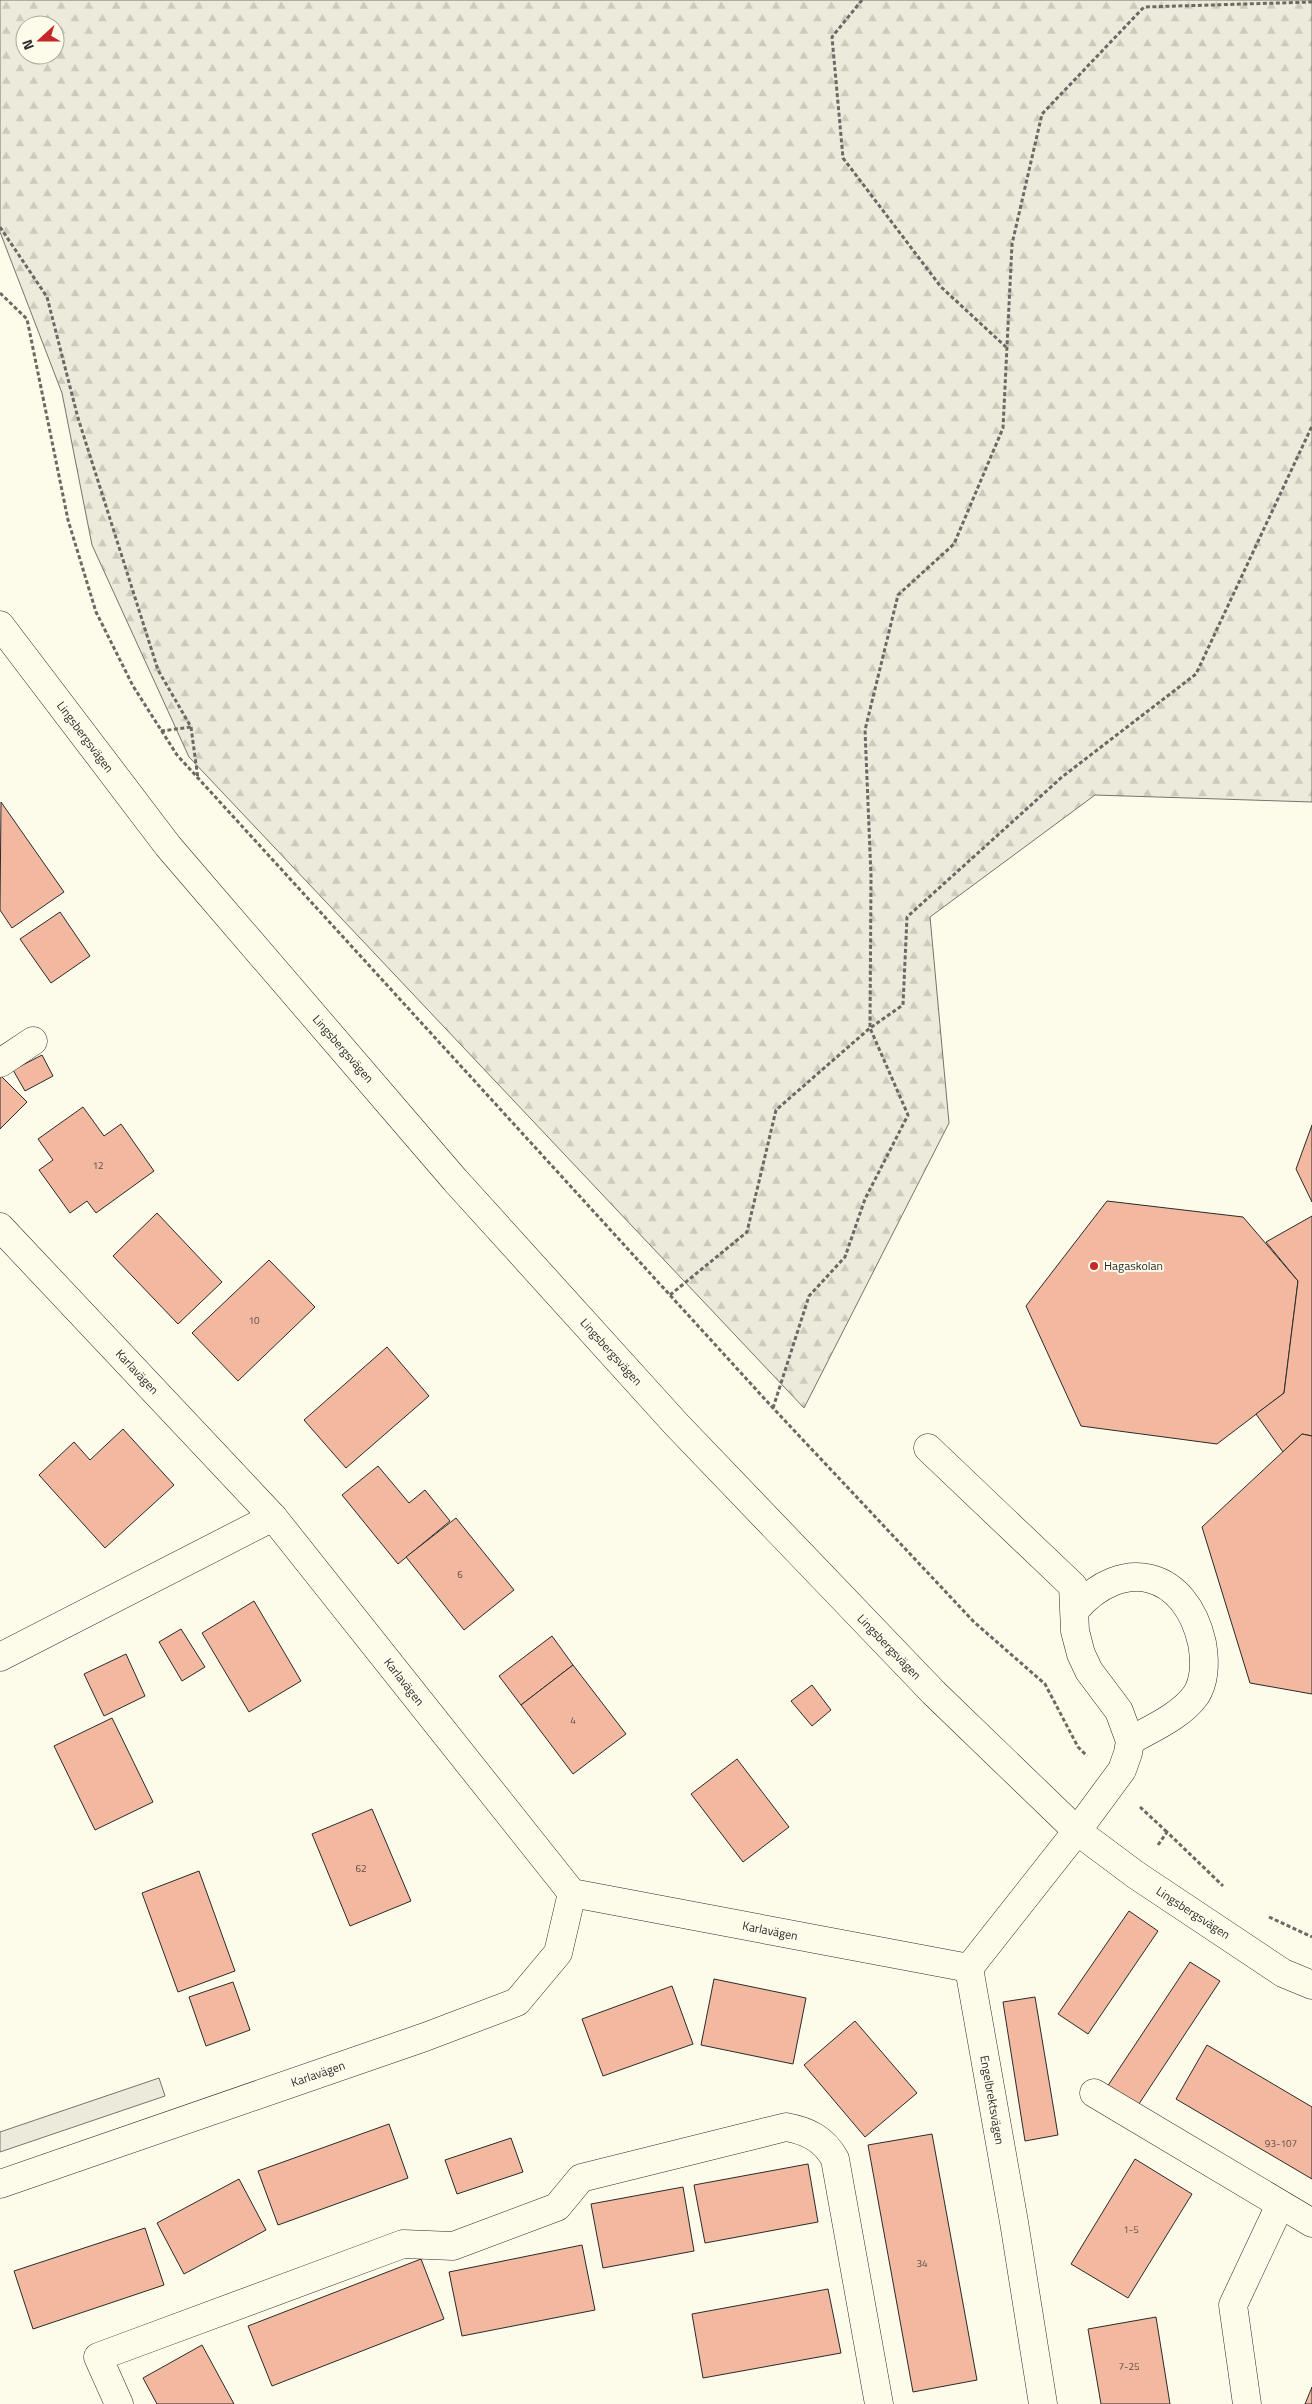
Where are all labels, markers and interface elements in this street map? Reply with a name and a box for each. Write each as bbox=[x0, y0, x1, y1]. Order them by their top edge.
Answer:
north arrow bbox=[15, 15, 65, 65]
text: N bbox=[16, 37, 39, 53]
street label: Lingsbergsvägen bbox=[52, 697, 119, 776]
street label: Lingsbergsvägen bbox=[308, 1010, 378, 1087]
house number: 12 bbox=[92, 1158, 104, 1173]
place label: Hagaskolan bbox=[1104, 1256, 1163, 1275]
marker: Hagaskolan bbox=[1088, 1260, 1100, 1272]
house number: 10 bbox=[248, 1313, 260, 1328]
street label: Lingsbergsvägen bbox=[576, 1314, 647, 1390]
street label: Karlavägen bbox=[111, 1345, 163, 1399]
house number: 6 bbox=[457, 1567, 463, 1582]
street label: Lingsbergsvägen bbox=[853, 1609, 926, 1684]
street label: Karlavägen bbox=[380, 1654, 429, 1710]
house number: 4 bbox=[570, 1713, 576, 1728]
house number: 62 bbox=[355, 1861, 367, 1876]
street label: Lingsbergsvägen bbox=[1152, 1881, 1234, 1944]
street label: Karlavägen bbox=[741, 1916, 799, 1945]
street label: Engelbrektsvägen bbox=[975, 2054, 1010, 2146]
street label: Karlavägen bbox=[288, 2055, 347, 2092]
house number: 93-107 bbox=[1265, 2136, 1297, 2151]
house number: 1-5 bbox=[1123, 2222, 1139, 2237]
house number: 34 bbox=[916, 2256, 928, 2271]
house number: 7-25 bbox=[1118, 2359, 1140, 2374]

